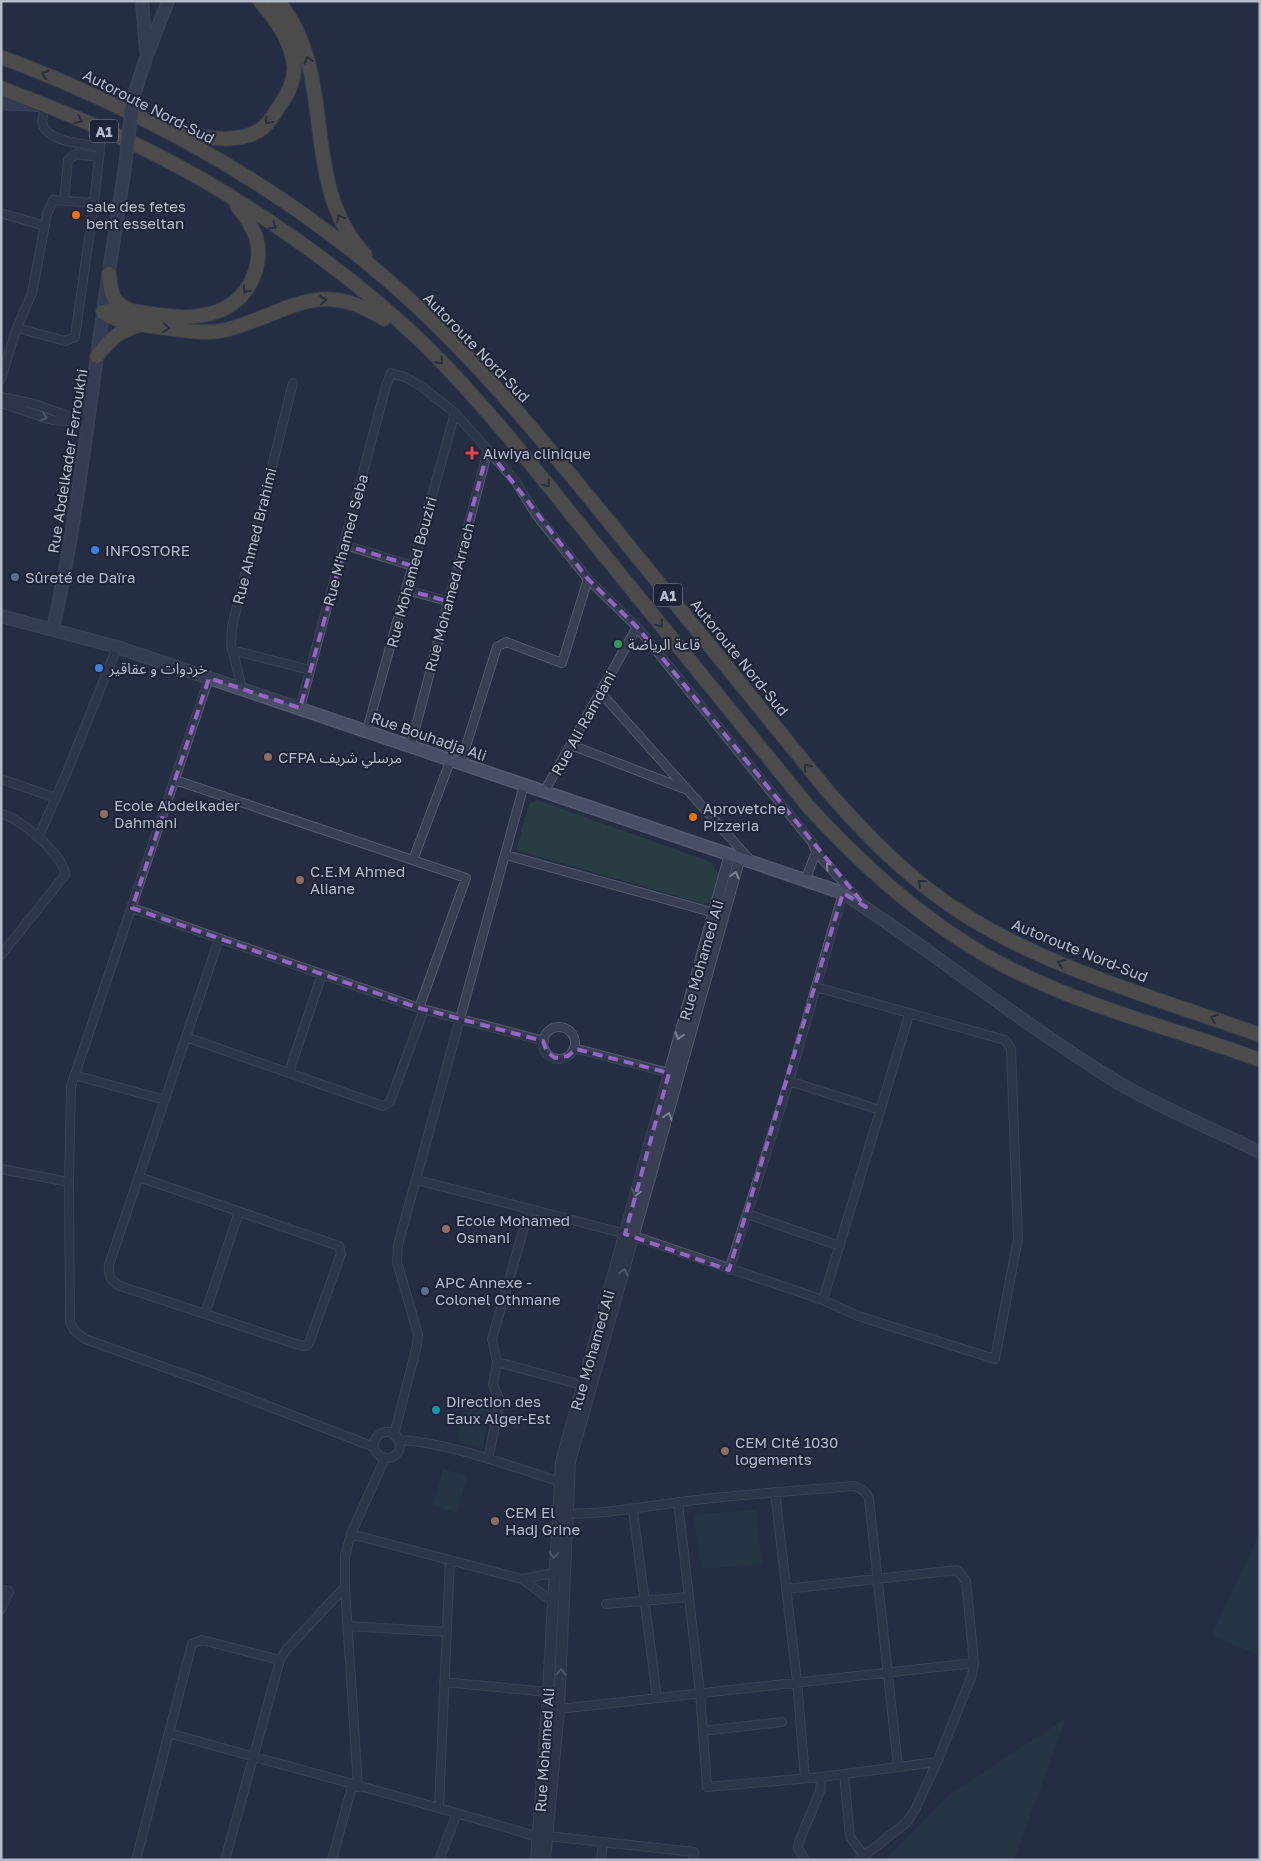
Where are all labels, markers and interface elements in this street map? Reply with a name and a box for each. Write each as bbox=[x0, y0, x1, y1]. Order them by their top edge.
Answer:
one-way arrow bbox=[303, 55, 314, 64]
street label: Autoroute Nord-Sud bbox=[80, 65, 218, 147]
one-way arrow bbox=[42, 70, 50, 80]
one-way arrow bbox=[74, 113, 83, 124]
one-way arrow bbox=[265, 115, 274, 124]
road number: A1 bbox=[90, 120, 118, 142]
place label: sale des fetes bent esseltan bbox=[86, 197, 186, 232]
marker: sale des fetes bent esseltan bbox=[70, 209, 82, 221]
one-way arrow bbox=[336, 214, 346, 223]
one-way arrow bbox=[268, 220, 277, 229]
one-way arrow bbox=[243, 284, 252, 294]
street label: Autoroute Nord-Sud bbox=[420, 289, 534, 405]
one-way arrow bbox=[319, 294, 327, 305]
one-way arrow bbox=[162, 322, 170, 333]
one-way arrow bbox=[434, 356, 443, 365]
street label: Rue Abdelkader Ferroukhi bbox=[44, 367, 90, 555]
one-way arrow bbox=[40, 411, 48, 421]
place label: Alwiya clinique bbox=[483, 444, 591, 462]
marker: Alwiya clinique bbox=[465, 446, 479, 460]
street label: Rue Ahmed Brahimi bbox=[228, 466, 280, 606]
street label: Rue M'hamed Seba bbox=[319, 472, 371, 608]
one-way arrow bbox=[541, 478, 550, 487]
street label: Rue Mohamed Bouziri bbox=[382, 494, 440, 650]
street label: Rue Mohamed Arrach bbox=[420, 521, 478, 673]
place label: INFOSTORE bbox=[105, 541, 190, 559]
marker: INFOSTORE bbox=[89, 544, 101, 556]
place label: Sûreté de Daïra bbox=[25, 568, 135, 586]
marker: Sûreté de Daïra bbox=[9, 571, 21, 583]
road number: A1 bbox=[654, 584, 682, 606]
street label: Autoroute Nord-Sud bbox=[687, 595, 793, 719]
one-way arrow bbox=[655, 618, 664, 627]
place label: قاعة الرياضة bbox=[628, 635, 701, 654]
marker: قاعة الرياضة bbox=[612, 638, 624, 650]
place label: خردوات و عقاقير bbox=[108, 659, 208, 678]
marker: خردوات و عقاقير bbox=[93, 662, 105, 674]
street label: Rue Ali Ramdani bbox=[547, 668, 619, 778]
street label: Rue Bouhadja Ali bbox=[369, 708, 489, 764]
place label: CFPA مرسلي شريف bbox=[278, 748, 402, 769]
marker: CFPA مرسلي شريف bbox=[262, 751, 274, 763]
one-way arrow bbox=[804, 763, 813, 772]
place label: Ecole Abdelkader Dahmani bbox=[114, 796, 240, 831]
place label: Aprovetche Pizzeria bbox=[703, 799, 786, 834]
marker: Ecole Abdelkader Dahmani bbox=[98, 808, 110, 820]
marker: Aprovetche Pizzeria bbox=[687, 811, 699, 823]
place label: C.E.M Ahmed Aliane bbox=[310, 862, 405, 897]
one-way arrow bbox=[826, 863, 835, 872]
one-way arrow bbox=[730, 871, 740, 879]
marker: C.E.M Ahmed Aliane bbox=[294, 874, 306, 886]
one-way arrow bbox=[917, 879, 926, 888]
street label: Rue Mohamed Ali bbox=[675, 898, 727, 1022]
street label: Autoroute Nord-Sud bbox=[1009, 914, 1151, 986]
one-way arrow bbox=[1057, 959, 1066, 969]
one-way arrow bbox=[1210, 1014, 1219, 1024]
one-way arrow bbox=[675, 1031, 685, 1040]
one-way arrow bbox=[662, 1112, 672, 1120]
one-way arrow bbox=[631, 1188, 642, 1197]
place label: Ecole Mohamed Osmani bbox=[456, 1211, 570, 1246]
marker: Ecole Mohamed Osmani bbox=[440, 1223, 452, 1235]
one-way arrow bbox=[618, 1268, 628, 1277]
place label: APC Annexe - Colonel Othmane bbox=[435, 1273, 561, 1308]
marker: APC Annexe - Colonel Othmane bbox=[419, 1285, 431, 1297]
street label: Rue Mohamed Ali bbox=[566, 1288, 618, 1412]
place label: Direction des Eaux Alger-Est bbox=[446, 1392, 551, 1427]
marker: Direction des Eaux Alger-Est bbox=[430, 1404, 442, 1416]
place label: CEM Cité 1030 logements bbox=[735, 1433, 838, 1468]
marker: CEM Cité 1030 logements bbox=[719, 1445, 731, 1457]
place label: CEM El Hadj Grine bbox=[505, 1503, 581, 1538]
marker: CEM El Hadj Grine bbox=[489, 1515, 501, 1527]
one-way arrow bbox=[549, 1551, 560, 1559]
one-way arrow bbox=[555, 1667, 566, 1675]
street label: Rue Mohamed Ali bbox=[531, 1687, 557, 1813]

